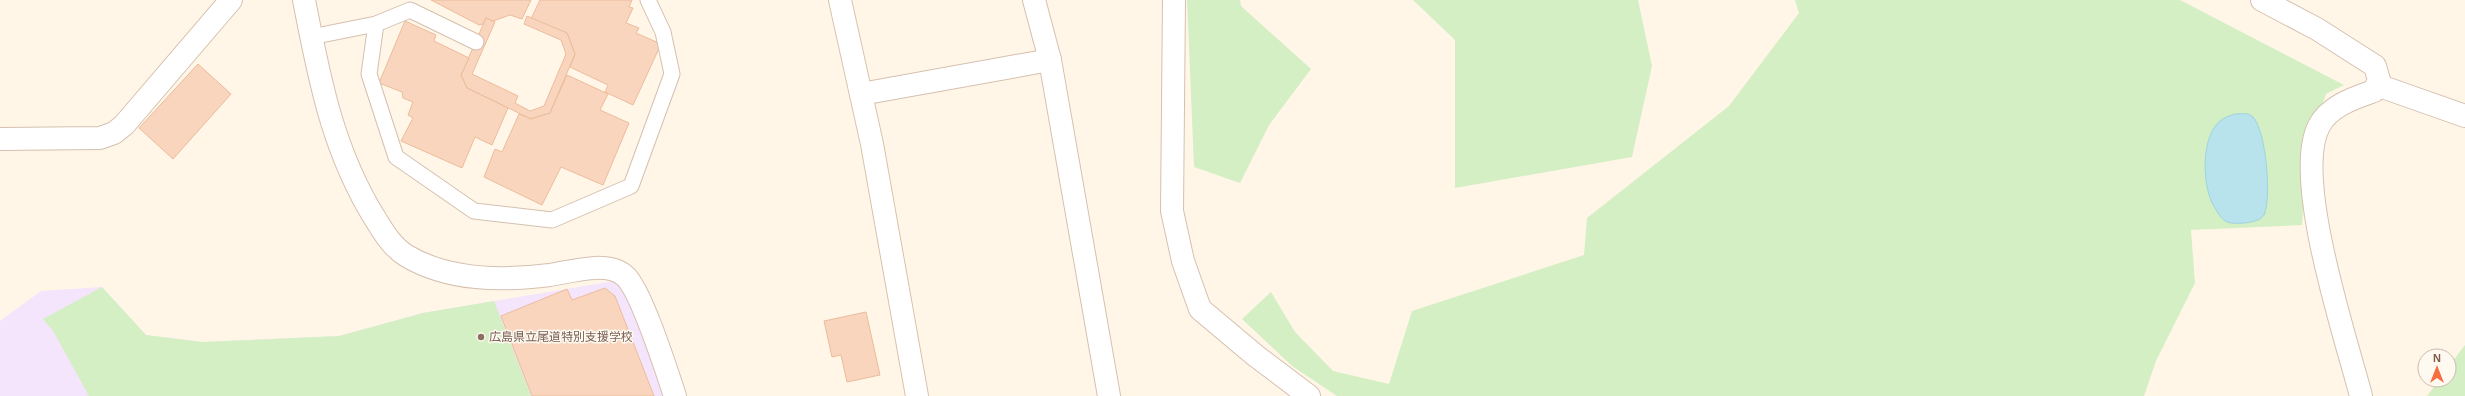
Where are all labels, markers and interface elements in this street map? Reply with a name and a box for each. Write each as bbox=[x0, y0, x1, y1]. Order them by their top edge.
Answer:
place label: 広島県立尾道特別支援学校 bbox=[489, 330, 633, 344]
marker: 広島県立尾道特別支援学校 bbox=[476, 332, 486, 342]
north arrow bbox=[2417, 348, 2457, 388]
text: N bbox=[2433, 352, 2441, 364]

